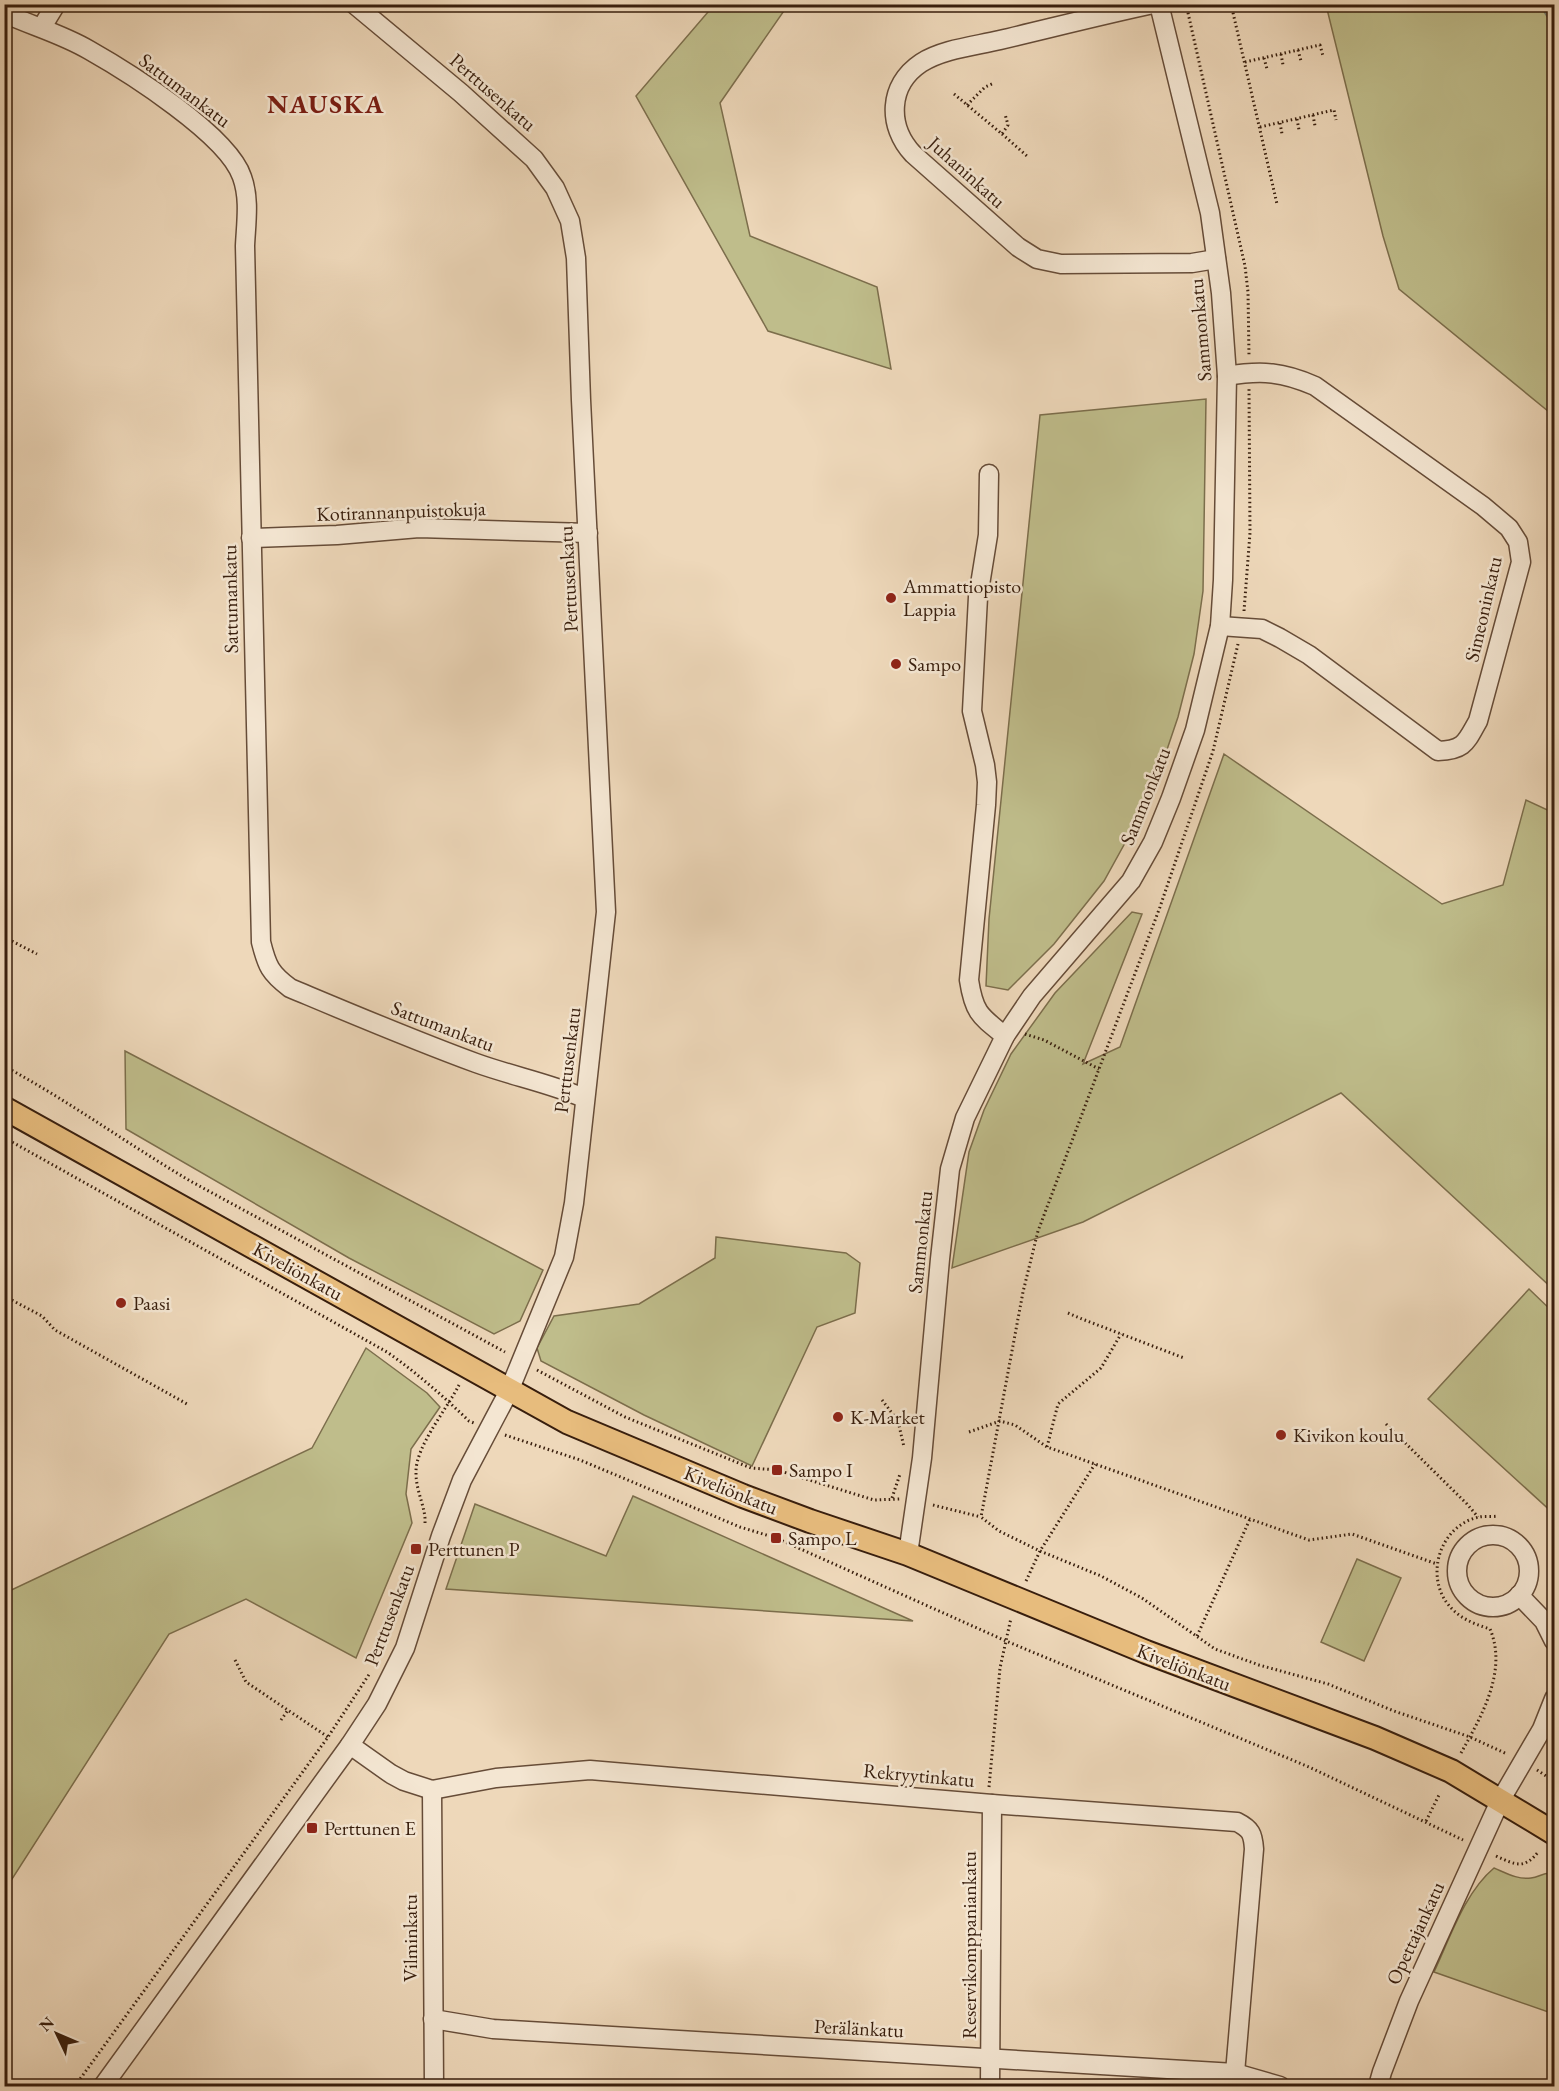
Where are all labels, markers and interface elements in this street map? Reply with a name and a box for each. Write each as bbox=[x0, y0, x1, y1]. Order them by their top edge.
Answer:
street label: Sattumankatu bbox=[134, 47, 237, 133]
street label: Perttusenkatu bbox=[444, 47, 542, 137]
district label: NAUSKA bbox=[267, 87, 385, 121]
street label: Juhaninkatu bbox=[921, 129, 1012, 214]
street label: Sammonkatu bbox=[1183, 277, 1217, 382]
street label: Kotirannanpuistokuja bbox=[316, 495, 486, 527]
street label: Perttusenkatu bbox=[552, 525, 584, 633]
street label: Sattumankatu bbox=[216, 544, 244, 654]
street label: Simeoninkatu bbox=[1458, 553, 1508, 664]
place label: Ammattiopisto Lappia bbox=[902, 573, 1021, 622]
marker: Ammattiopisto Lappia bbox=[884, 591, 898, 605]
place label: Sampo bbox=[908, 651, 961, 677]
marker: Sampo bbox=[889, 657, 903, 671]
street label: Sammonkatu bbox=[1114, 743, 1177, 849]
street label: Sattumankatu bbox=[388, 994, 499, 1058]
street label: Perttusenkatu bbox=[548, 1005, 586, 1114]
street label: Sammonkatu bbox=[902, 1189, 938, 1295]
street label: Kiveliönkatu bbox=[248, 1236, 348, 1307]
place label: Paasi bbox=[133, 1290, 170, 1316]
marker: Paasi bbox=[114, 1296, 128, 1310]
place label: K-Market bbox=[850, 1404, 926, 1430]
marker: K-Market bbox=[831, 1410, 845, 1424]
place label: Kivikon koulu bbox=[1293, 1422, 1405, 1448]
marker: Kivikon koulu bbox=[1274, 1428, 1288, 1442]
place label: Sampo I bbox=[789, 1457, 853, 1483]
street label: Kiveliönkatu bbox=[680, 1459, 782, 1521]
marker: Sampo I bbox=[770, 1463, 784, 1477]
place label: Sampo L bbox=[788, 1525, 857, 1551]
marker: Sampo L bbox=[769, 1531, 783, 1545]
place label: Perttunen P bbox=[428, 1536, 520, 1562]
marker: Perttunen P bbox=[409, 1542, 423, 1556]
street label: Perttusenkatu bbox=[358, 1560, 420, 1669]
street label: Kiveliönkatu bbox=[1133, 1637, 1235, 1697]
street label: Rekryytinkatu bbox=[862, 1757, 976, 1793]
place label: Perttunen E bbox=[324, 1815, 416, 1841]
marker: Perttunen E bbox=[305, 1821, 319, 1835]
street label: Reservikomppaniankatu bbox=[956, 1851, 982, 2039]
street label: Opettajankatu bbox=[1380, 1877, 1450, 1989]
street label: Vilminkatu bbox=[397, 1894, 423, 1982]
north arrow bbox=[27, 2004, 87, 2064]
text: N bbox=[35, 2012, 59, 2036]
street label: Perälänkatu bbox=[813, 2013, 905, 2043]

